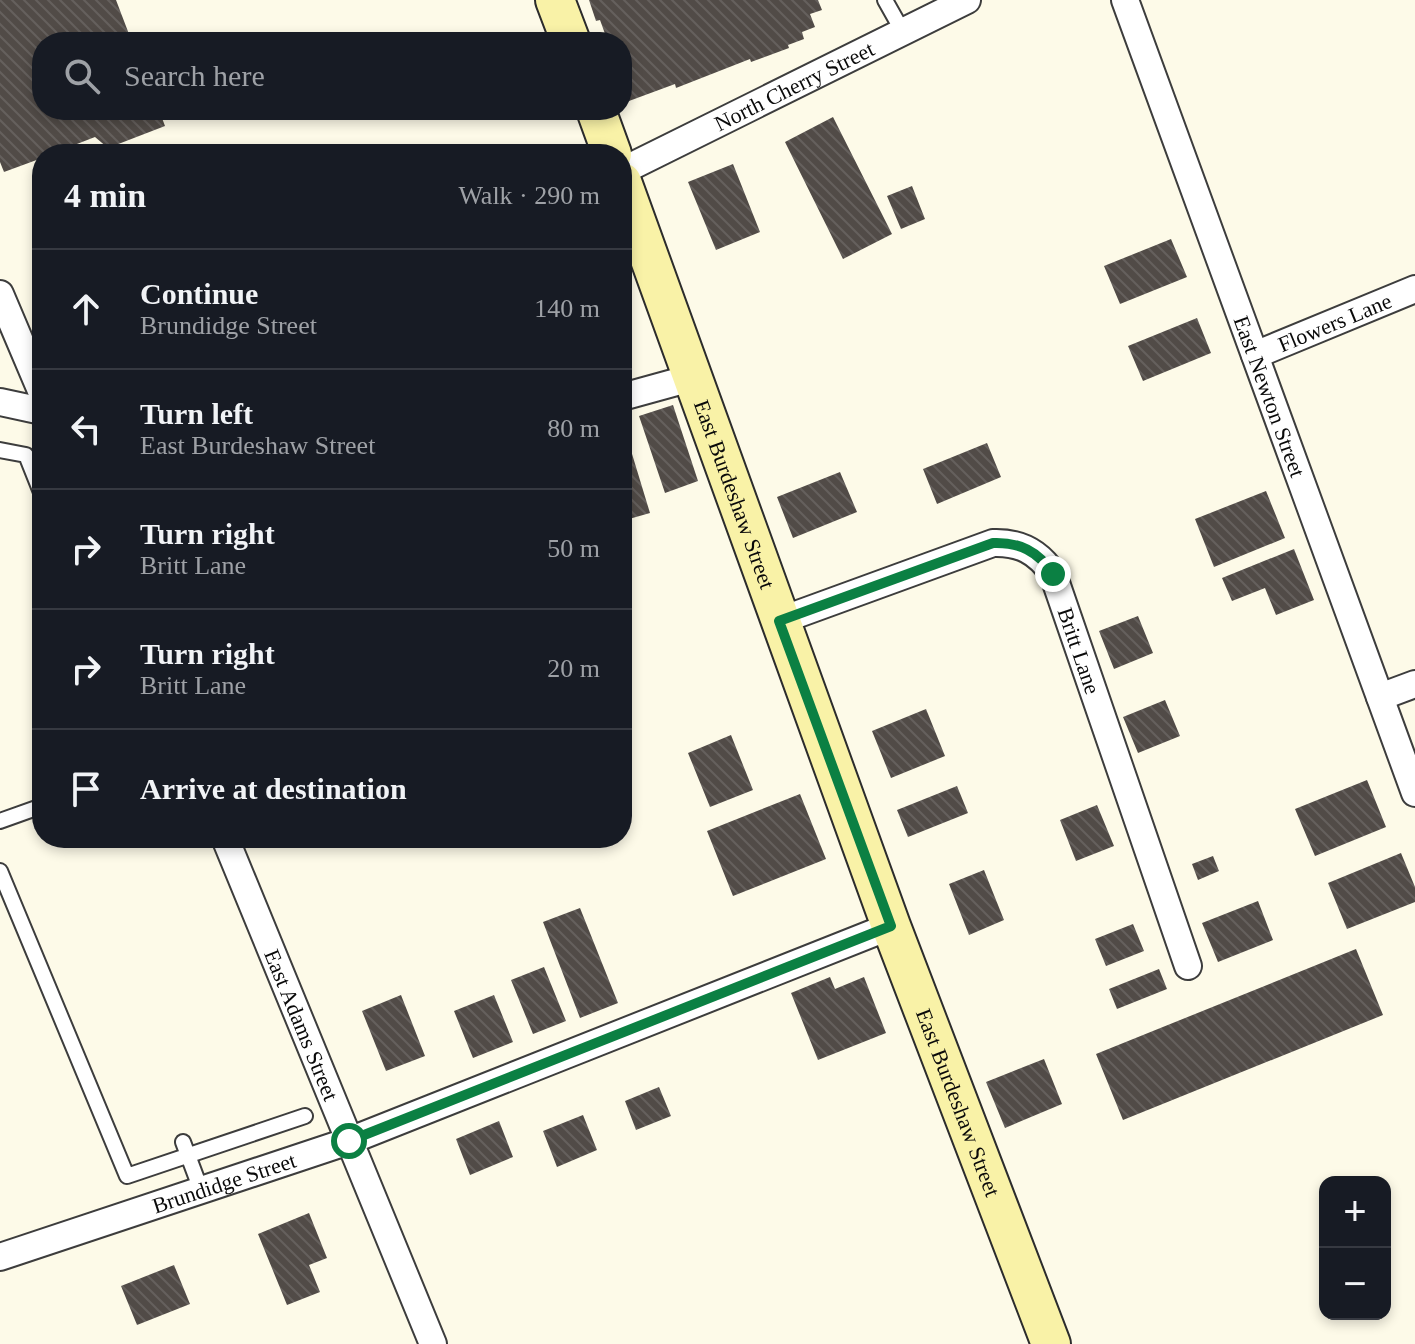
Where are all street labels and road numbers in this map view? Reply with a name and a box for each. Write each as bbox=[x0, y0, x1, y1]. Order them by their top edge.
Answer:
street label: North Cherry Street bbox=[710, 36, 878, 136]
street label: Flowers Lane bbox=[1274, 288, 1395, 357]
street label: East Newton Street bbox=[1229, 312, 1311, 480]
street label: East Burdeshaw Street bbox=[689, 396, 781, 592]
street label: Britt Lane bbox=[1053, 604, 1106, 697]
street label: East Adams Street bbox=[260, 945, 344, 1104]
street label: East Burdeshaw Street bbox=[911, 1005, 1006, 1200]
street label: Brundidge Street bbox=[149, 1147, 299, 1218]

